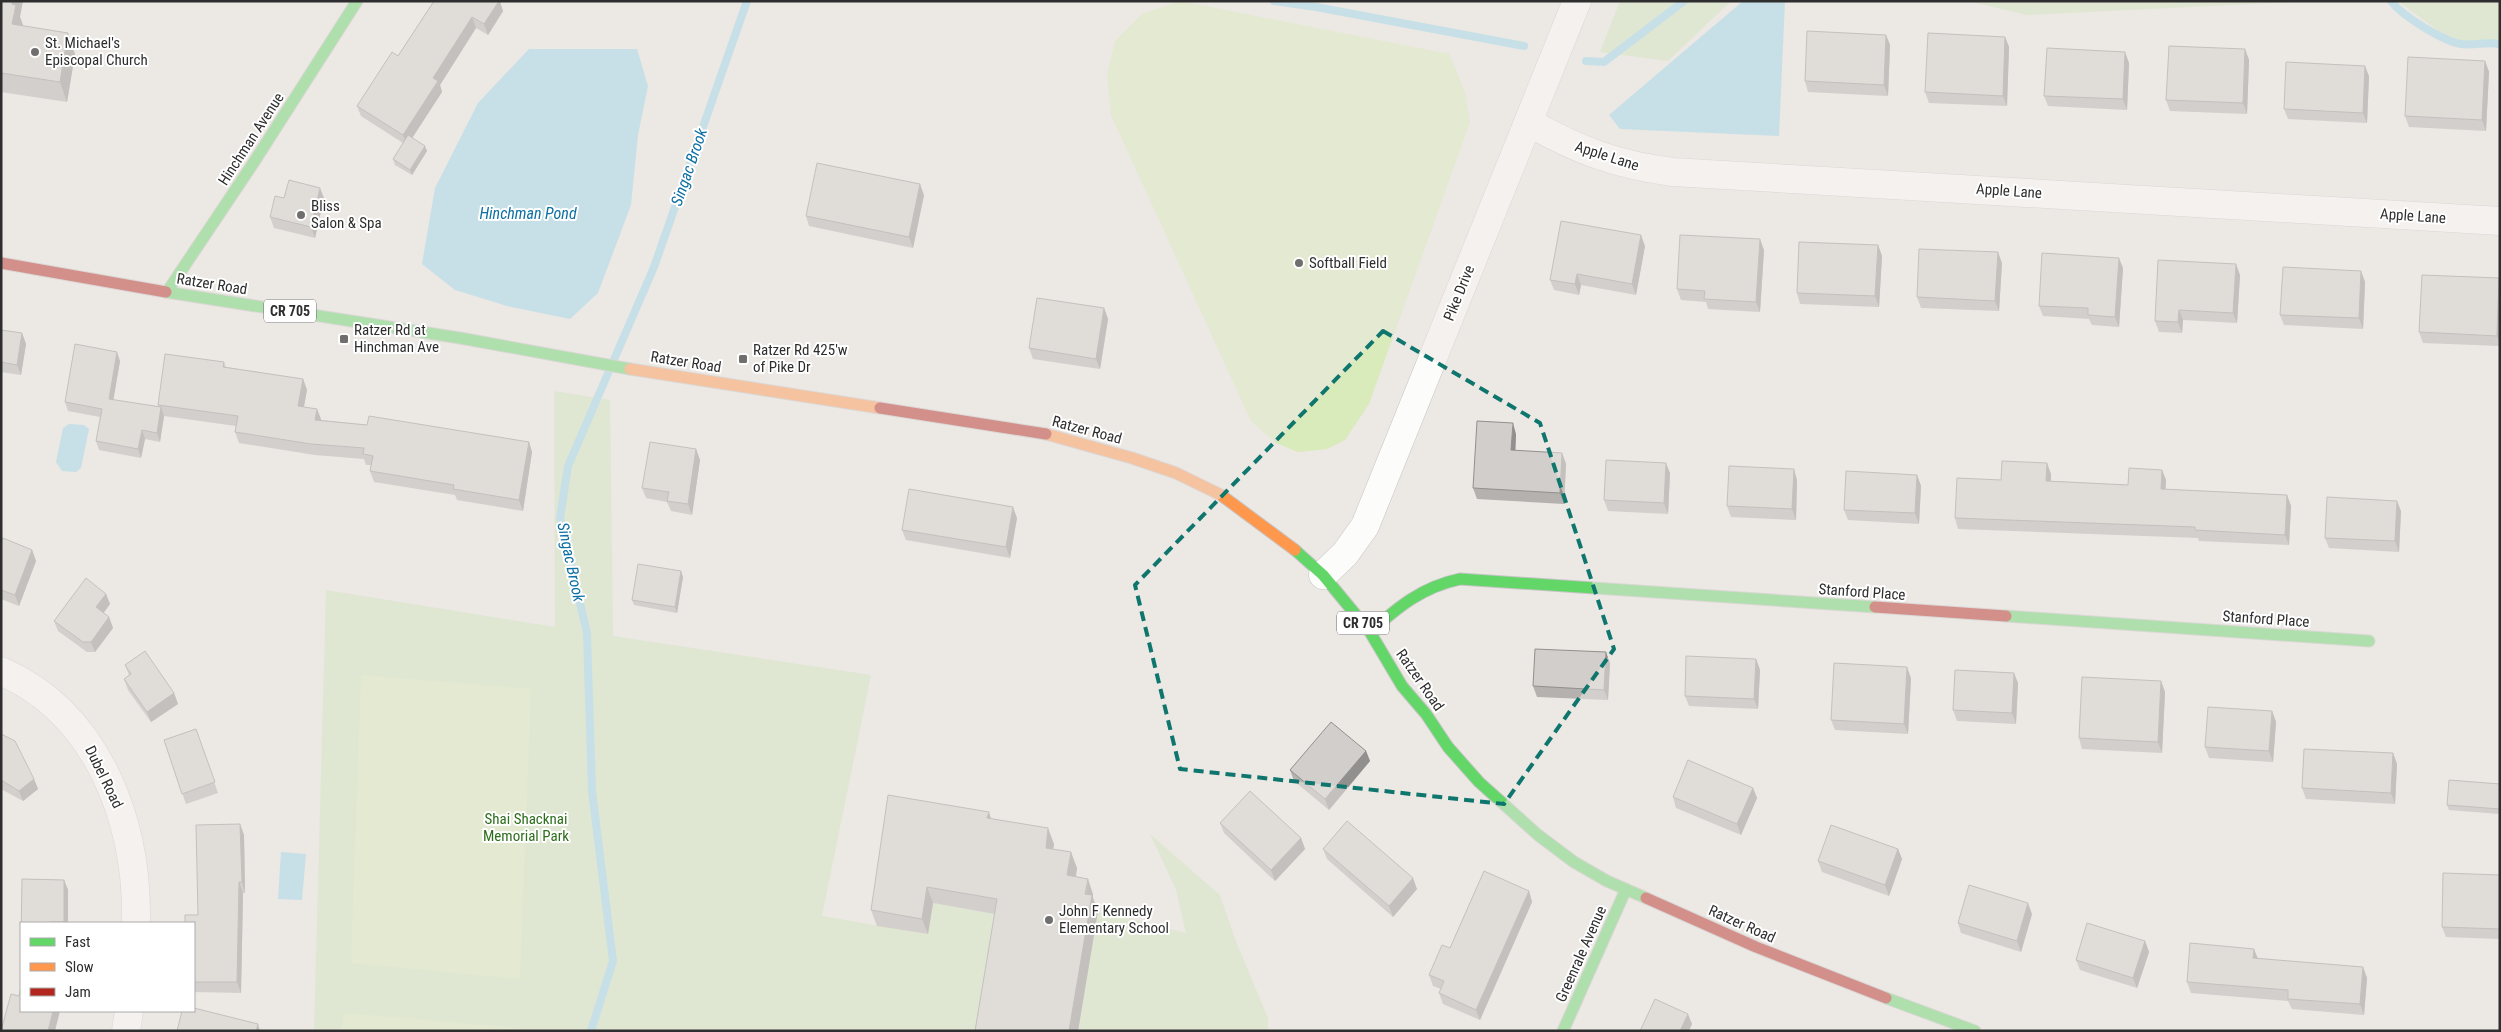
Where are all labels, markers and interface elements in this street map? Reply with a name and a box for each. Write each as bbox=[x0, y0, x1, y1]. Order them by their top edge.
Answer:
place label: St. Michael's Episcopal Church bbox=[45, 34, 148, 69]
marker: St. Michael's Episcopal Church bbox=[29, 46, 41, 58]
street label: Hinchman Avenue bbox=[214, 89, 288, 189]
water label: Singac Brook bbox=[667, 125, 711, 208]
street label: Apple Lane bbox=[1573, 137, 1641, 175]
street label: Apple Lane bbox=[1975, 180, 2043, 202]
place label: Bliss Salon & Spa bbox=[311, 197, 382, 232]
water label: Hinchman Pond bbox=[479, 204, 577, 223]
street label: Apple Lane bbox=[2379, 205, 2447, 227]
marker: Bliss Salon & Spa bbox=[295, 209, 307, 221]
place label: Softball Field bbox=[1309, 254, 1387, 272]
marker: Softball Field bbox=[1293, 257, 1305, 269]
street label: Pike Drive bbox=[1440, 262, 1478, 324]
street label: Ratzer Road bbox=[175, 270, 249, 298]
road number: CR 705 bbox=[264, 300, 316, 322]
place label: Ratzer Rd at Hinchman Ave bbox=[354, 321, 439, 356]
marker: Ratzer Rd at Hinchman Ave bbox=[338, 333, 350, 345]
place label: Ratzer Rd 425'w of Pike Dr bbox=[753, 341, 848, 376]
street label: Ratzer Road bbox=[649, 348, 723, 376]
marker: Ratzer Rd 425'w of Pike Dr bbox=[737, 353, 749, 365]
street label: Ratzer Road bbox=[1050, 412, 1124, 448]
water label: Singac Brook bbox=[553, 521, 589, 604]
street label: Stanford Place bbox=[1818, 580, 1906, 604]
street label: Stanford Place bbox=[2222, 607, 2310, 631]
road number: CR 705 bbox=[1337, 612, 1389, 634]
street label: Ratzer Road bbox=[1392, 646, 1448, 714]
street label: Dubel Road bbox=[81, 743, 127, 811]
park label: Shai Shacknai Memorial Park bbox=[483, 810, 569, 845]
street label: Ratzer Road bbox=[1706, 901, 1778, 947]
place label: John F Kennedy Elementary School bbox=[1059, 902, 1169, 937]
street label: Greenrale Avenue bbox=[1552, 903, 1610, 1005]
marker: John F Kennedy Elementary School bbox=[1043, 914, 1055, 926]
legend bbox=[20, 922, 195, 1012]
text: Fast bbox=[65, 933, 90, 951]
text: Slow bbox=[65, 958, 94, 976]
text: Jam bbox=[65, 983, 91, 1001]

